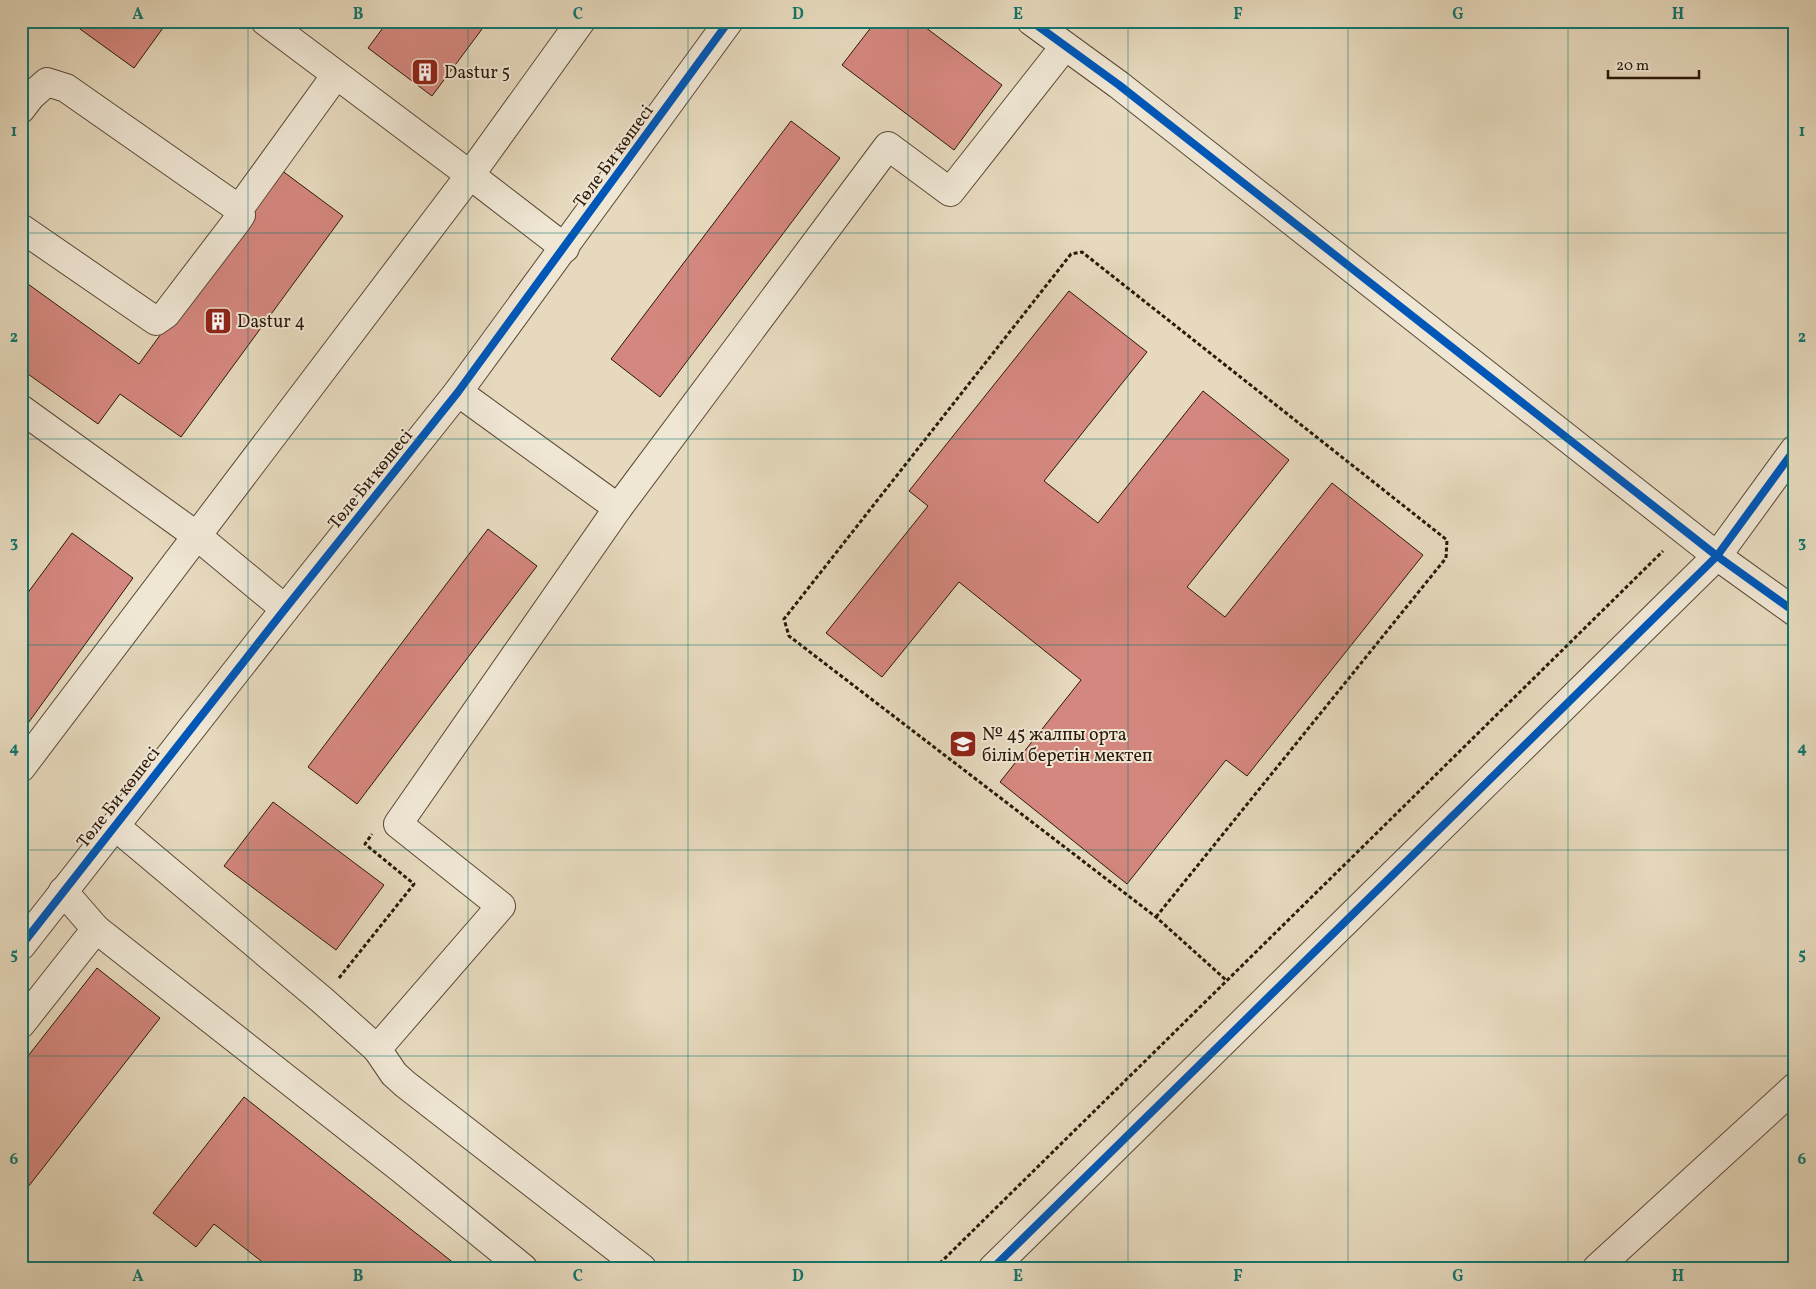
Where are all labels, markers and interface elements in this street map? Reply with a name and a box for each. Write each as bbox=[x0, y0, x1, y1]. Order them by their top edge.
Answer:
text: A bbox=[132, 4, 144, 26]
text: B bbox=[353, 4, 364, 26]
text: C bbox=[573, 4, 583, 26]
text: D bbox=[792, 4, 804, 26]
text: E bbox=[1013, 4, 1023, 26]
text: F bbox=[1233, 4, 1243, 26]
text: G bbox=[1452, 4, 1464, 26]
text: H bbox=[1672, 4, 1684, 26]
scale bar bbox=[1608, 48, 1700, 80]
text: 20 m bbox=[1616, 56, 1649, 77]
building icon: Dastur 5 bbox=[410, 57, 440, 87]
place label: Dastur 5 bbox=[444, 61, 510, 86]
street label: Төле Би көшесі bbox=[568, 100, 660, 214]
text: 1 bbox=[11, 121, 17, 143]
text: 1 bbox=[1799, 121, 1805, 143]
building icon: Dastur 4 bbox=[203, 306, 233, 336]
place label: Dastur 4 bbox=[237, 310, 305, 335]
text: 2 bbox=[10, 327, 18, 349]
text: 2 bbox=[1798, 327, 1806, 349]
street label: Төле Би көшесі bbox=[323, 425, 419, 535]
text: 3 bbox=[10, 532, 18, 554]
text: 3 bbox=[1798, 532, 1806, 554]
place label: № 45 жалпы орта білім беретін мектеп bbox=[982, 723, 1152, 769]
school or university icon: № 45 жалпы орта білім беретін мектеп bbox=[948, 729, 978, 759]
text: 4 bbox=[9, 738, 19, 760]
text: 4 bbox=[1797, 738, 1807, 760]
street label: Төле Би көшесі bbox=[72, 742, 167, 854]
text: 5 bbox=[10, 944, 18, 966]
text: 5 bbox=[1798, 944, 1806, 966]
text: 6 bbox=[10, 1149, 19, 1171]
text: 6 bbox=[1798, 1149, 1807, 1171]
text: A bbox=[132, 1266, 144, 1288]
text: B bbox=[353, 1266, 364, 1288]
text: C bbox=[573, 1266, 583, 1288]
text: D bbox=[792, 1266, 804, 1288]
text: E bbox=[1013, 1266, 1023, 1288]
text: F bbox=[1233, 1266, 1243, 1288]
text: G bbox=[1452, 1266, 1464, 1288]
text: H bbox=[1672, 1266, 1684, 1288]

